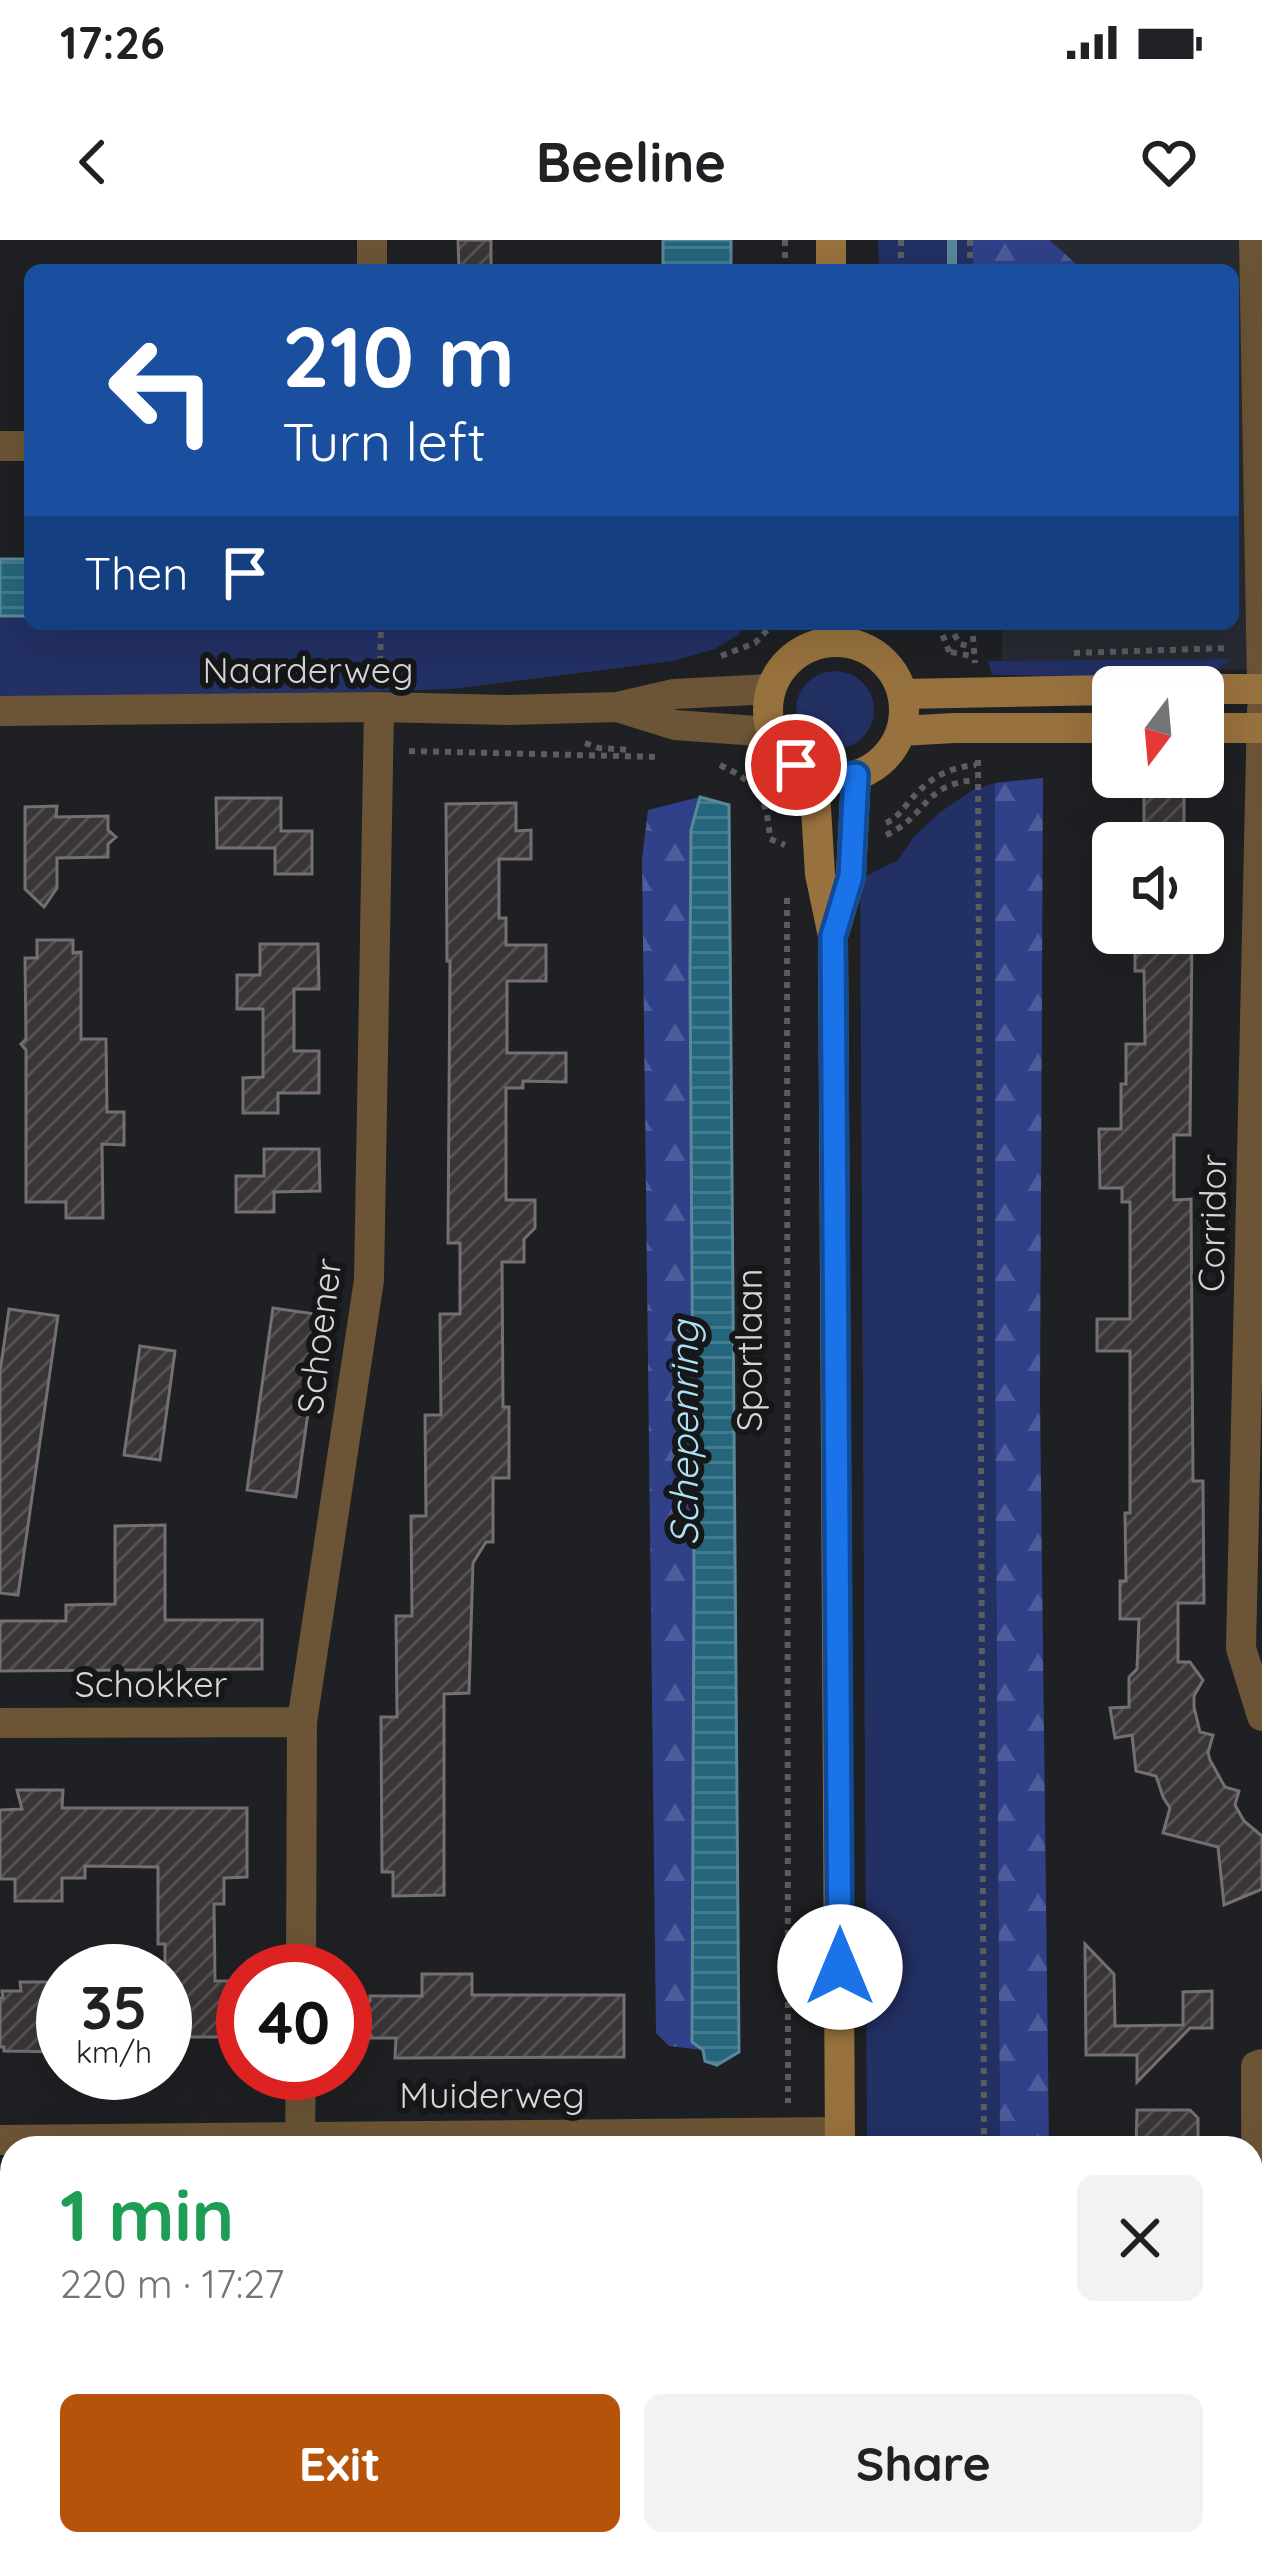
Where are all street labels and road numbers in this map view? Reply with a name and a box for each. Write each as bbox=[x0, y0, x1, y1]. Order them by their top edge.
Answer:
street label: Naarderweg bbox=[203, 647, 413, 692]
street label: Corridor bbox=[1188, 1153, 1235, 1292]
street label: Schoener bbox=[287, 1255, 350, 1416]
street label: Sportlaan bbox=[726, 1269, 771, 1431]
street label: Schokker bbox=[75, 1661, 228, 1706]
street label: Muiderweg bbox=[399, 2072, 585, 2117]

